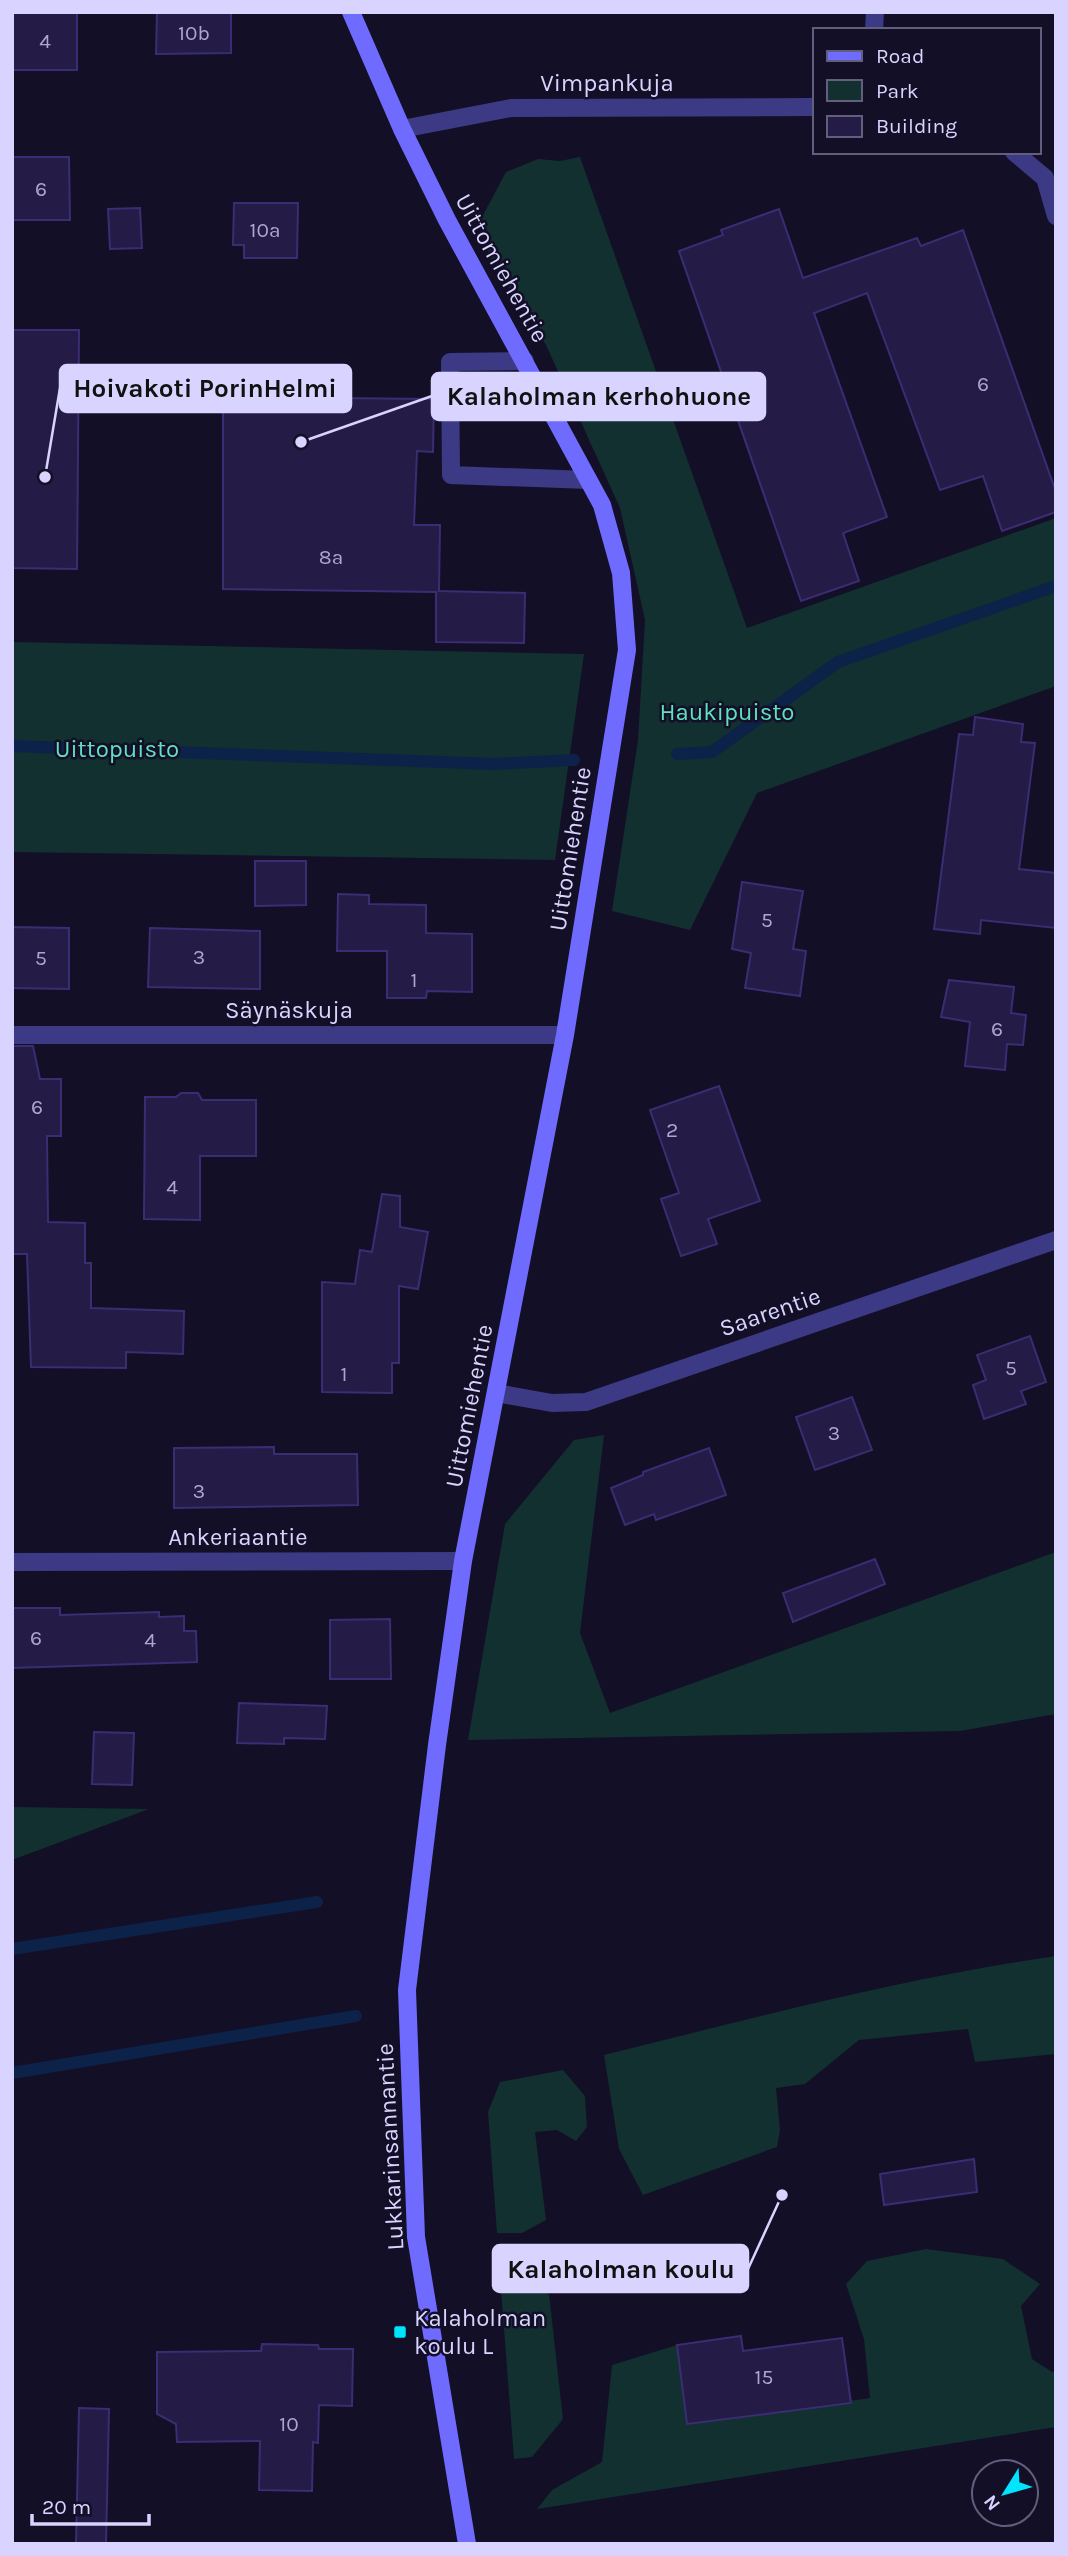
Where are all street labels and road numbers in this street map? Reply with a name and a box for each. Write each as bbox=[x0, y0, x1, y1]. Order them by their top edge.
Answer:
street label: Vimpankuja bbox=[540, 69, 674, 97]
street label: Uittomiehentie bbox=[450, 189, 554, 347]
street label: Uittomiehentie bbox=[543, 765, 597, 933]
street label: Säynäskuja bbox=[225, 996, 353, 1024]
street label: Saarentie bbox=[716, 1282, 824, 1342]
street label: Uittomiehentie bbox=[439, 1322, 499, 1490]
street label: Ankeriaantie bbox=[168, 1523, 308, 1551]
street label: Lukkarinsannantie bbox=[371, 2043, 409, 2251]

